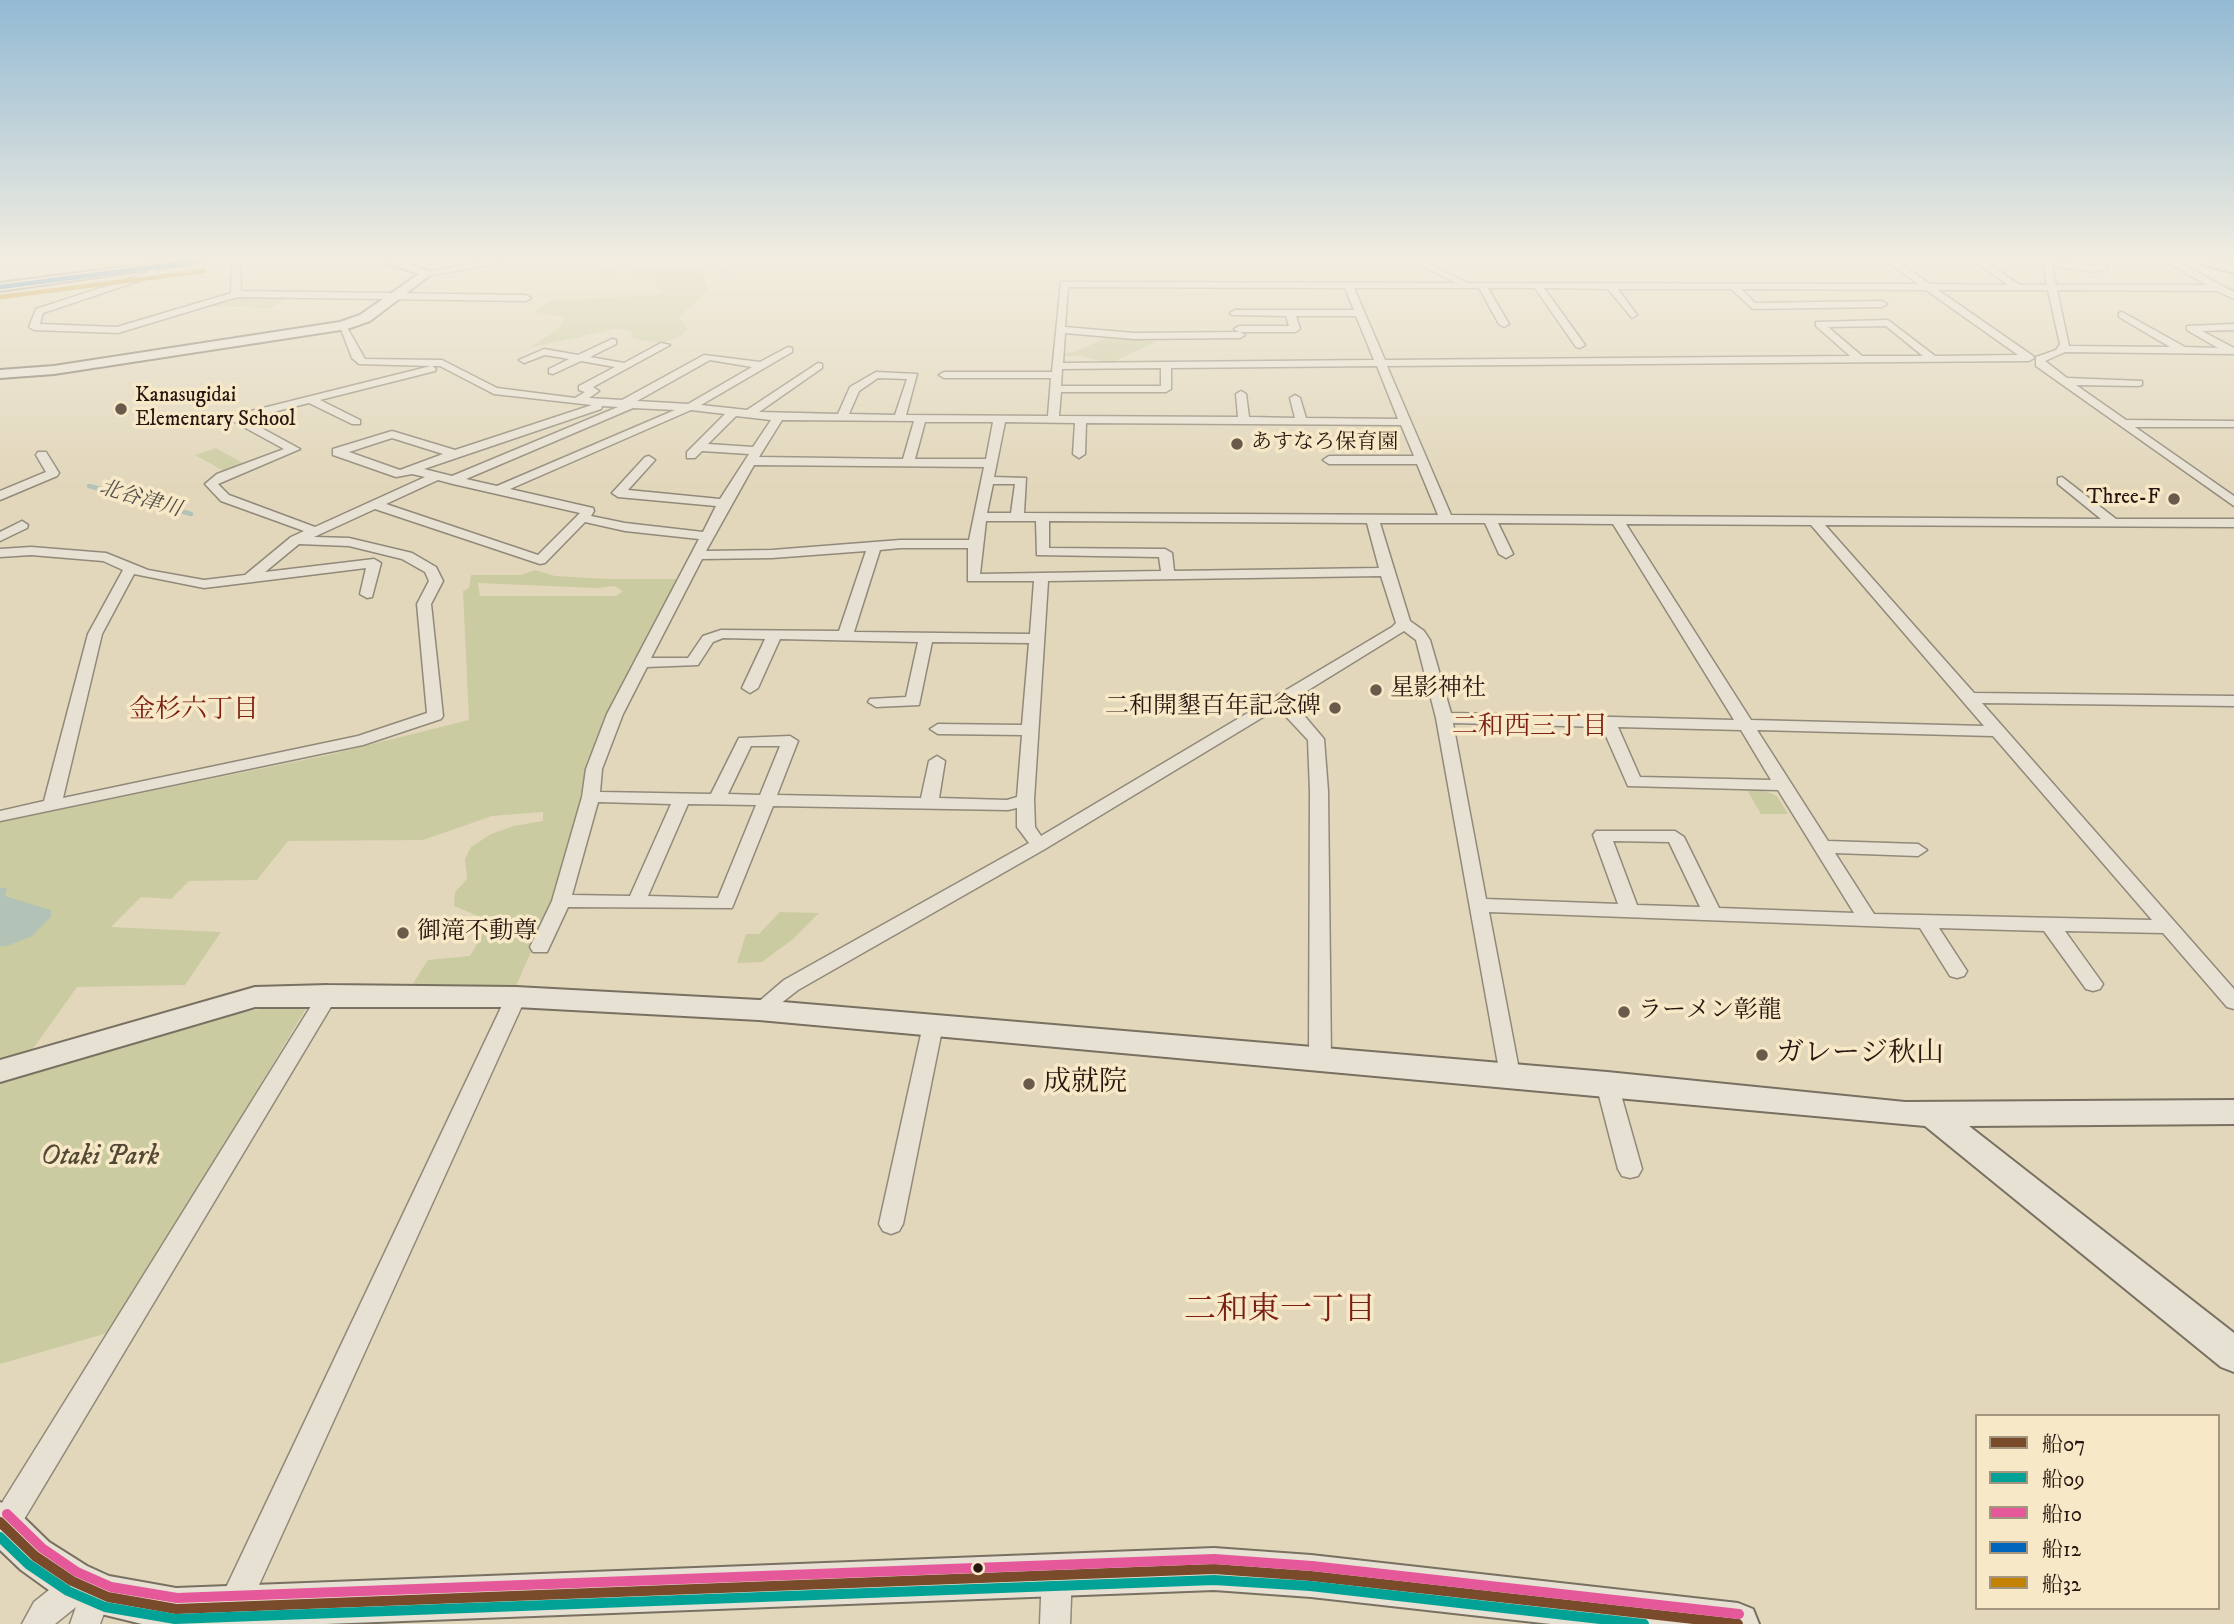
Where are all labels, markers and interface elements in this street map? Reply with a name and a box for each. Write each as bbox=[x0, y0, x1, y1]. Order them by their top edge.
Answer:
place label: Kanasugidai Elementary School bbox=[135, 384, 296, 434]
marker: Kanasugidai Elementary School bbox=[113, 401, 129, 417]
place label: あすなろ保育園 bbox=[1251, 431, 1398, 457]
marker: あすなろ保育園 bbox=[1229, 436, 1245, 452]
water label: 北谷津川 bbox=[96, 476, 184, 524]
place label: Three-F bbox=[2086, 486, 2160, 512]
marker: Three-F bbox=[2166, 491, 2182, 507]
place label: 星影神社 bbox=[1390, 676, 1486, 704]
marker: 星影神社 bbox=[1368, 682, 1384, 698]
place label: 二和開墾百年記念碑 bbox=[1105, 694, 1321, 722]
district label: 金杉六丁目 bbox=[129, 696, 259, 728]
marker: 二和開墾百年記念碑 bbox=[1327, 700, 1343, 716]
district label: 二和西三丁目 bbox=[1452, 713, 1608, 745]
place label: 御滝不動尊 bbox=[417, 919, 537, 947]
marker: 御滝不動尊 bbox=[395, 925, 411, 941]
place label: ラーメン彰龍 bbox=[1638, 998, 1782, 1026]
marker: ラーメン彰龍 bbox=[1616, 1004, 1632, 1020]
place label: ガレージ秋山 bbox=[1776, 1038, 1944, 1072]
marker: ガレージ秋山 bbox=[1754, 1047, 1770, 1063]
place label: 成就院 bbox=[1043, 1067, 1127, 1101]
marker: 成就院 bbox=[1021, 1076, 1037, 1092]
park label: Otaki Park bbox=[41, 1141, 159, 1175]
district label: 二和東一丁目 bbox=[1184, 1293, 1376, 1331]
legend bbox=[1975, 1414, 2220, 1610]
text: 船07 bbox=[2042, 1432, 2085, 1458]
text: 船09 bbox=[2042, 1467, 2085, 1493]
text: 船10 bbox=[2042, 1502, 2082, 1528]
text: 船12 bbox=[2042, 1537, 2081, 1563]
unlabelled marker bbox=[971, 1561, 985, 1575]
text: 船32 bbox=[2042, 1572, 2081, 1598]

